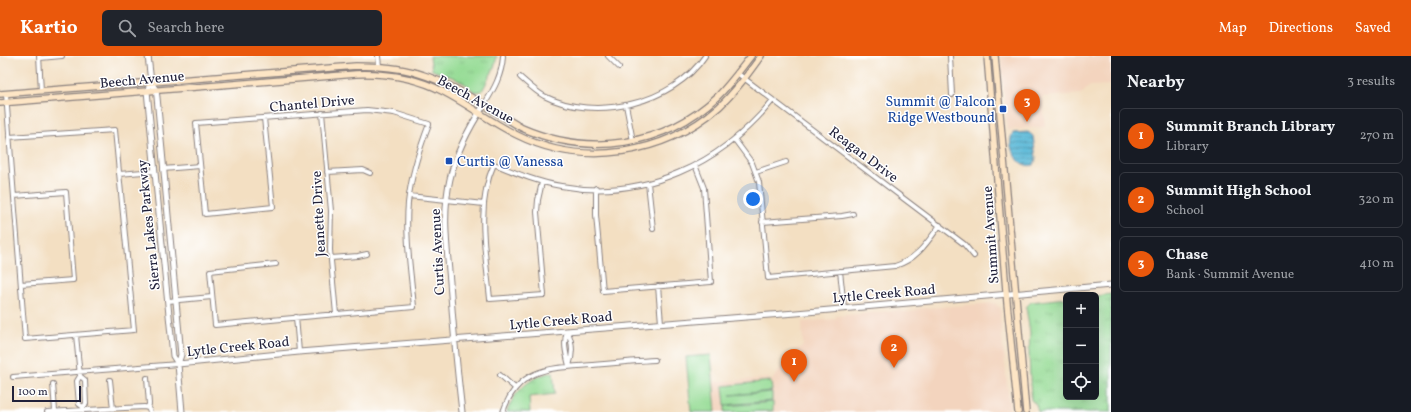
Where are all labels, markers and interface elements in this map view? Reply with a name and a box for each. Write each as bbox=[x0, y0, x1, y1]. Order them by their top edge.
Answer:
search box bbox=[102, 10, 382, 46]
text: Kartio bbox=[20, 15, 78, 41]
icon: search bbox=[116, 17, 138, 39]
text: Search here bbox=[148, 18, 224, 39]
text: Map bbox=[1219, 19, 1247, 38]
text: Directions bbox=[1269, 19, 1333, 38]
text: Saved bbox=[1355, 19, 1391, 38]
street label: Beech Avenue bbox=[99, 67, 186, 94]
street label: Beech Avenue bbox=[434, 71, 517, 129]
text: Nearby bbox=[1127, 71, 1185, 94]
text: 3 results bbox=[1347, 73, 1395, 91]
pin: 3 bbox=[1014, 89, 1040, 122]
street label: Chantel Drive bbox=[269, 91, 356, 118]
place label: Summit @ Falcon Ridge Westbound bbox=[886, 93, 995, 128]
marker: Summit @ Falcon Ridge Westbound bbox=[998, 104, 1008, 114]
text: Summit Branch Library bbox=[1166, 117, 1335, 138]
street label: Reagan Drive bbox=[824, 123, 902, 188]
text: 1 bbox=[1138, 127, 1144, 145]
text: 270 m bbox=[1360, 127, 1394, 145]
text: Library bbox=[1166, 138, 1209, 156]
place label: Curtis @ Vanessa bbox=[457, 153, 563, 172]
marker: Curtis @ Vanessa bbox=[444, 156, 454, 166]
street label: Sierra Lakes Parkway bbox=[133, 158, 166, 291]
street label: Jeanette Drive bbox=[308, 170, 331, 258]
text: Summit High School bbox=[1166, 181, 1311, 202]
street label: Summit Avenue bbox=[979, 185, 1004, 285]
your location bbox=[743, 189, 763, 209]
text: 2 bbox=[1138, 191, 1144, 209]
text: 320 m bbox=[1359, 191, 1394, 209]
text: School bbox=[1166, 202, 1204, 220]
street label: Curtis Avenue bbox=[427, 208, 450, 296]
text: Chase bbox=[1166, 245, 1208, 266]
text: 3 bbox=[1138, 255, 1144, 273]
text: 410 m bbox=[1359, 255, 1394, 273]
text: Bank · Summit Avenue bbox=[1166, 266, 1294, 284]
street label: Lytle Creek Road bbox=[832, 281, 937, 308]
map controls bbox=[1063, 292, 1099, 400]
button: + bbox=[1063, 292, 1099, 328]
street label: Lytle Creek Road bbox=[509, 308, 614, 335]
button: − bbox=[1063, 328, 1099, 364]
street label: Lytle Creek Road bbox=[186, 333, 291, 362]
pin: 2 bbox=[881, 335, 907, 368]
pin: 1 bbox=[781, 349, 807, 382]
button: locate bbox=[1063, 364, 1099, 400]
scale bar bbox=[12, 384, 81, 403]
text: 100 m bbox=[18, 385, 48, 400]

